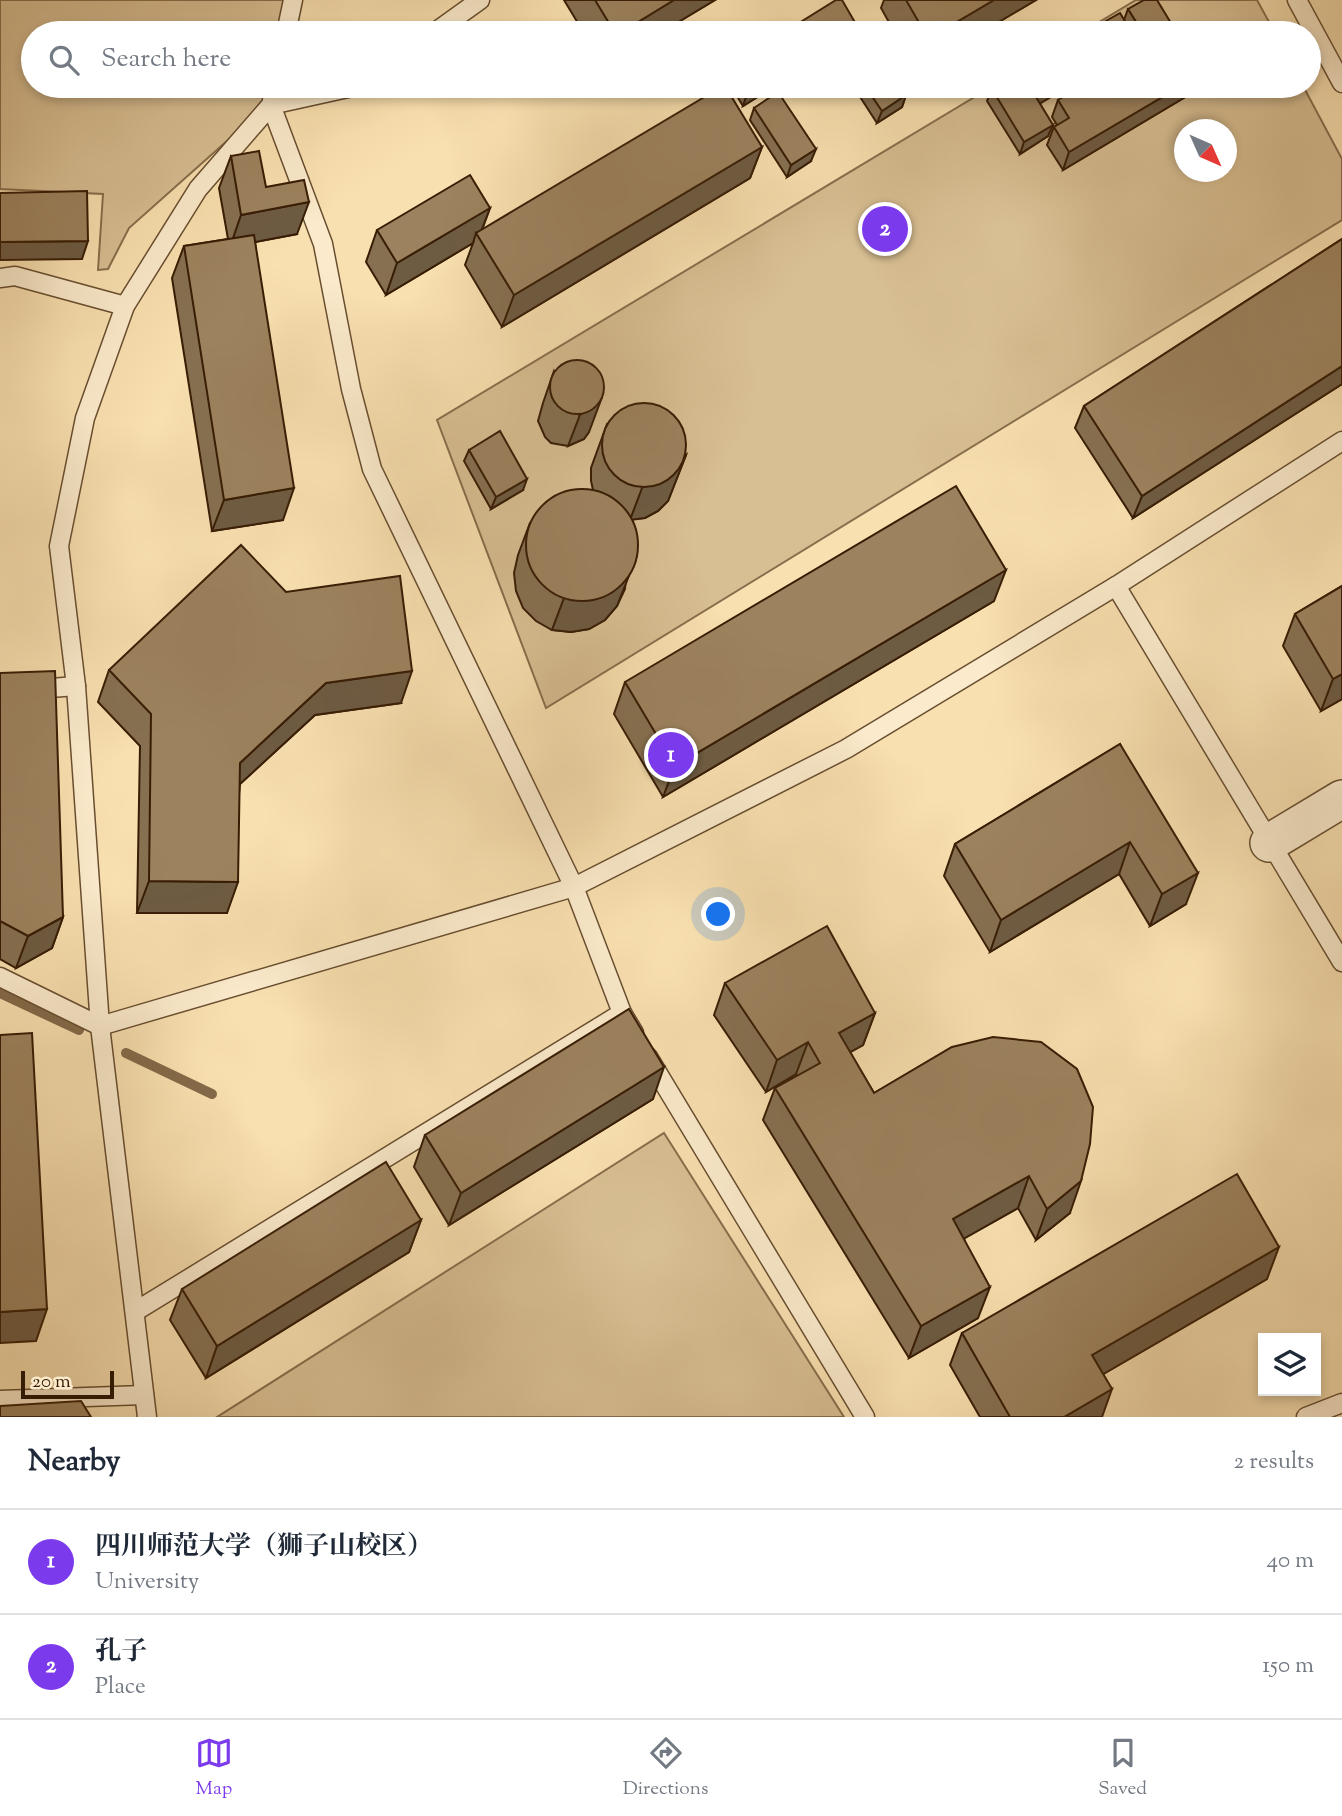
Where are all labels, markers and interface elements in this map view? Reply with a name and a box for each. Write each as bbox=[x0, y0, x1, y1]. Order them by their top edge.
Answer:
search box bbox=[21, 21, 1321, 98]
icon: search bbox=[45, 41, 83, 79]
text: Search here bbox=[101, 41, 231, 78]
north arrow bbox=[1174, 119, 1237, 182]
pin: 2 bbox=[862, 203, 908, 255]
pin: 1 bbox=[648, 729, 694, 781]
your location bbox=[701, 897, 735, 931]
map controls bbox=[1258, 1333, 1321, 1396]
button: layers bbox=[1258, 1333, 1321, 1396]
scale bar bbox=[21, 1368, 114, 1400]
text: 20 m bbox=[32, 1369, 71, 1396]
text: Nearby bbox=[28, 1441, 120, 1484]
text: 2 results bbox=[1234, 1446, 1314, 1479]
text: 四川师范大学（狮子山校区） bbox=[95, 1529, 433, 1566]
text: 1 bbox=[47, 1545, 55, 1578]
text: 40 m bbox=[1267, 1545, 1314, 1578]
text: University bbox=[95, 1566, 199, 1599]
text: 孔子 bbox=[95, 1634, 147, 1671]
text: 2 bbox=[46, 1650, 56, 1683]
text: 150 m bbox=[1262, 1650, 1314, 1683]
text: Place bbox=[95, 1671, 146, 1704]
tab: Map bbox=[195, 1734, 233, 1803]
tab: Directions bbox=[623, 1734, 708, 1803]
tab: Saved bbox=[1098, 1734, 1147, 1803]

